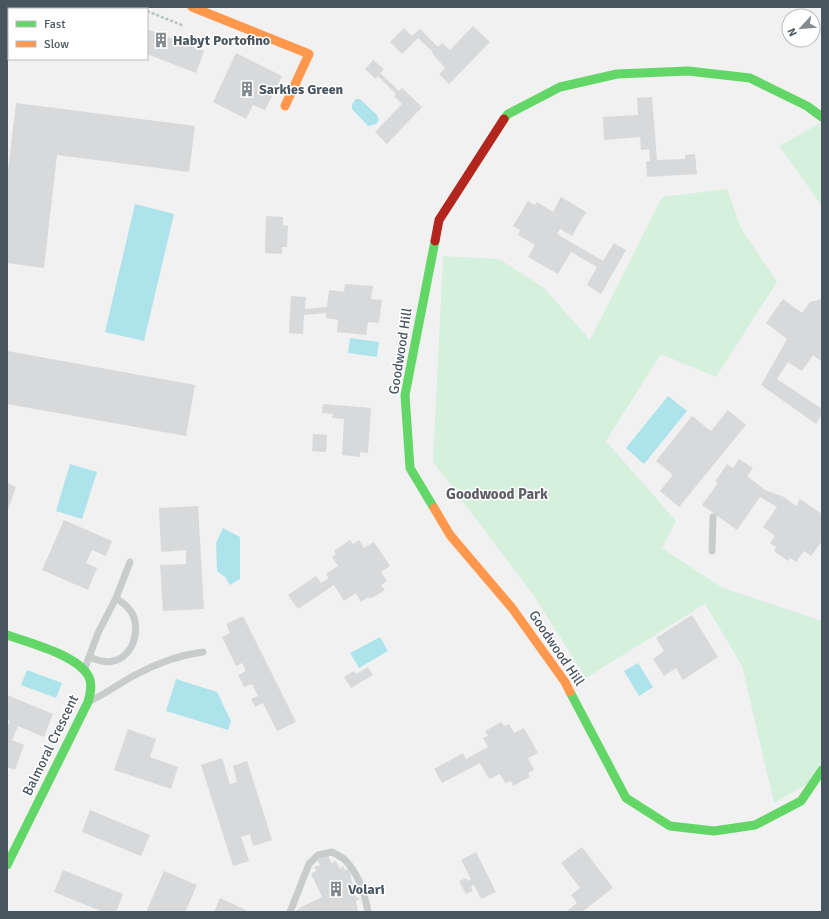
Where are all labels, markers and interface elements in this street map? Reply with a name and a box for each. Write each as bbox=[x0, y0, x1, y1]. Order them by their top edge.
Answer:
legend bbox=[8, 8, 148, 60]
north arrow bbox=[781, 8, 821, 48]
text: Fast bbox=[44, 17, 65, 32]
text: N bbox=[785, 26, 800, 38]
building icon: Habyt Portofino bbox=[152, 31, 170, 49]
place label: Habyt Portofino bbox=[173, 32, 270, 49]
text: Slow bbox=[44, 37, 69, 52]
building icon: Sarkies Green bbox=[238, 80, 256, 98]
place label: Sarkies Green bbox=[259, 81, 344, 98]
street label: Goodwood Hill bbox=[385, 307, 416, 396]
district label: Goodwood Park bbox=[446, 485, 548, 503]
street label: Goodwood Hill bbox=[525, 607, 588, 689]
street label: Balmoral Crescent bbox=[19, 692, 82, 798]
building icon: Volari bbox=[327, 880, 345, 898]
place label: Volari bbox=[348, 881, 385, 898]

